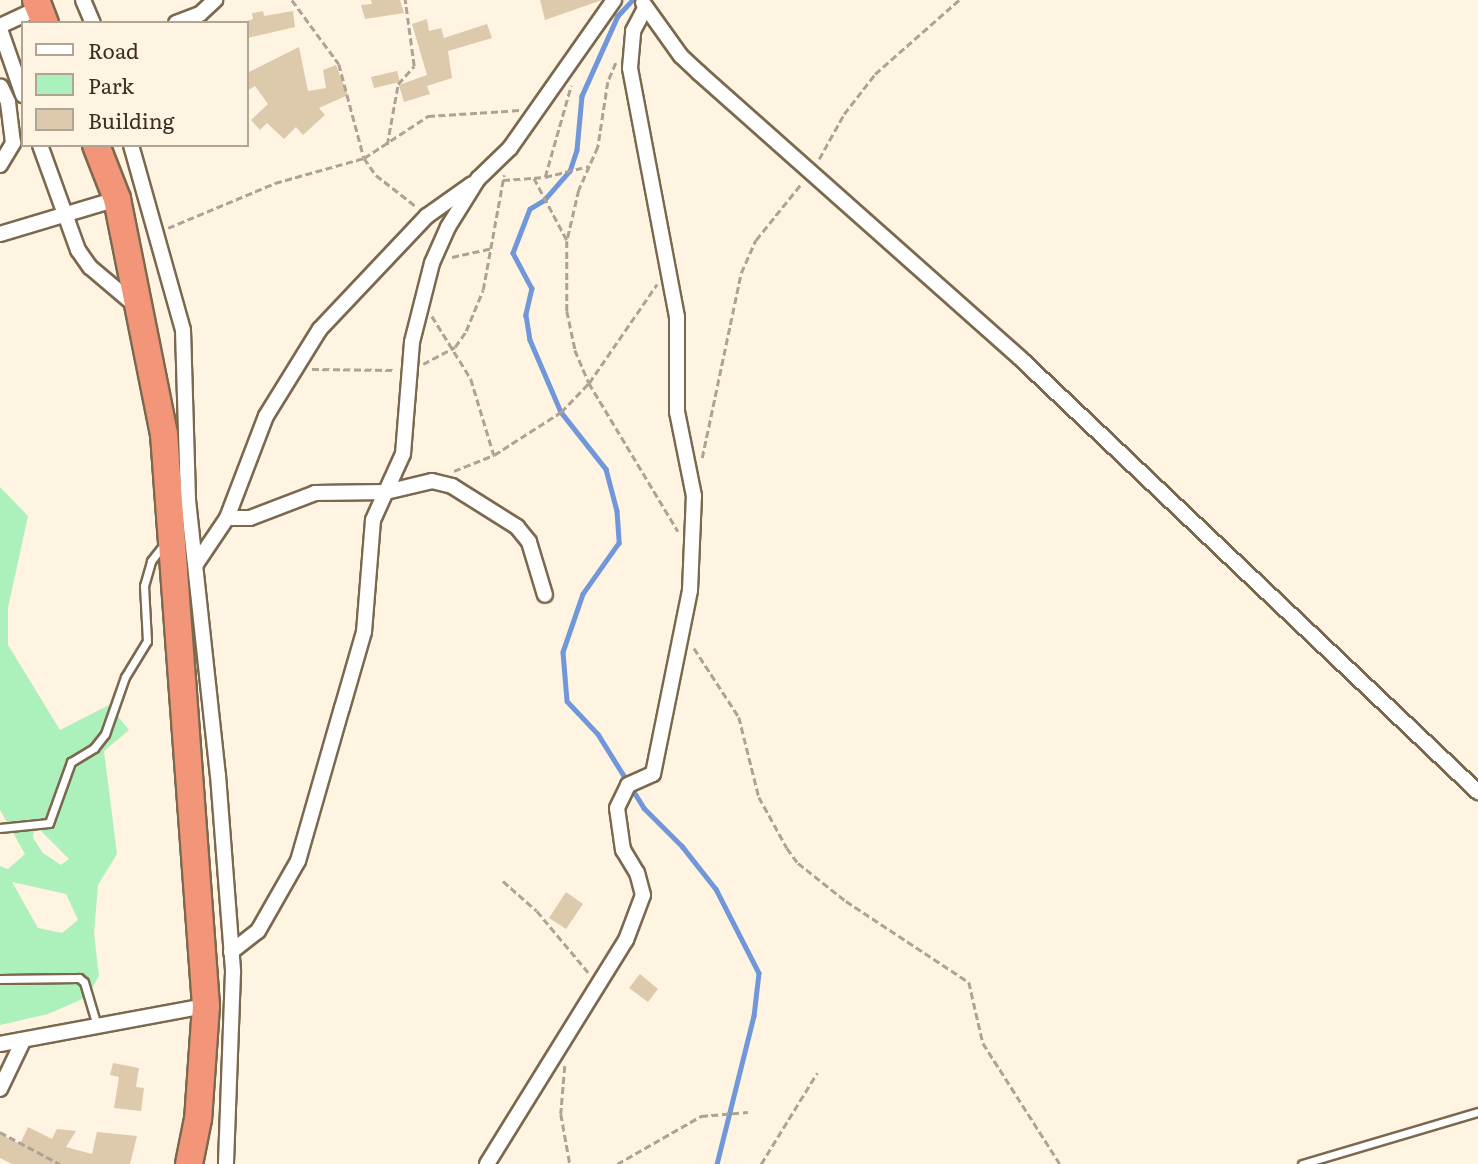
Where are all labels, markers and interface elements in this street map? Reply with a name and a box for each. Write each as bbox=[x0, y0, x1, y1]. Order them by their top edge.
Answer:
legend bbox=[21, 21, 248, 147]
text: Road bbox=[88, 34, 139, 65]
text: Park bbox=[88, 69, 134, 100]
text: Building bbox=[88, 104, 174, 135]

